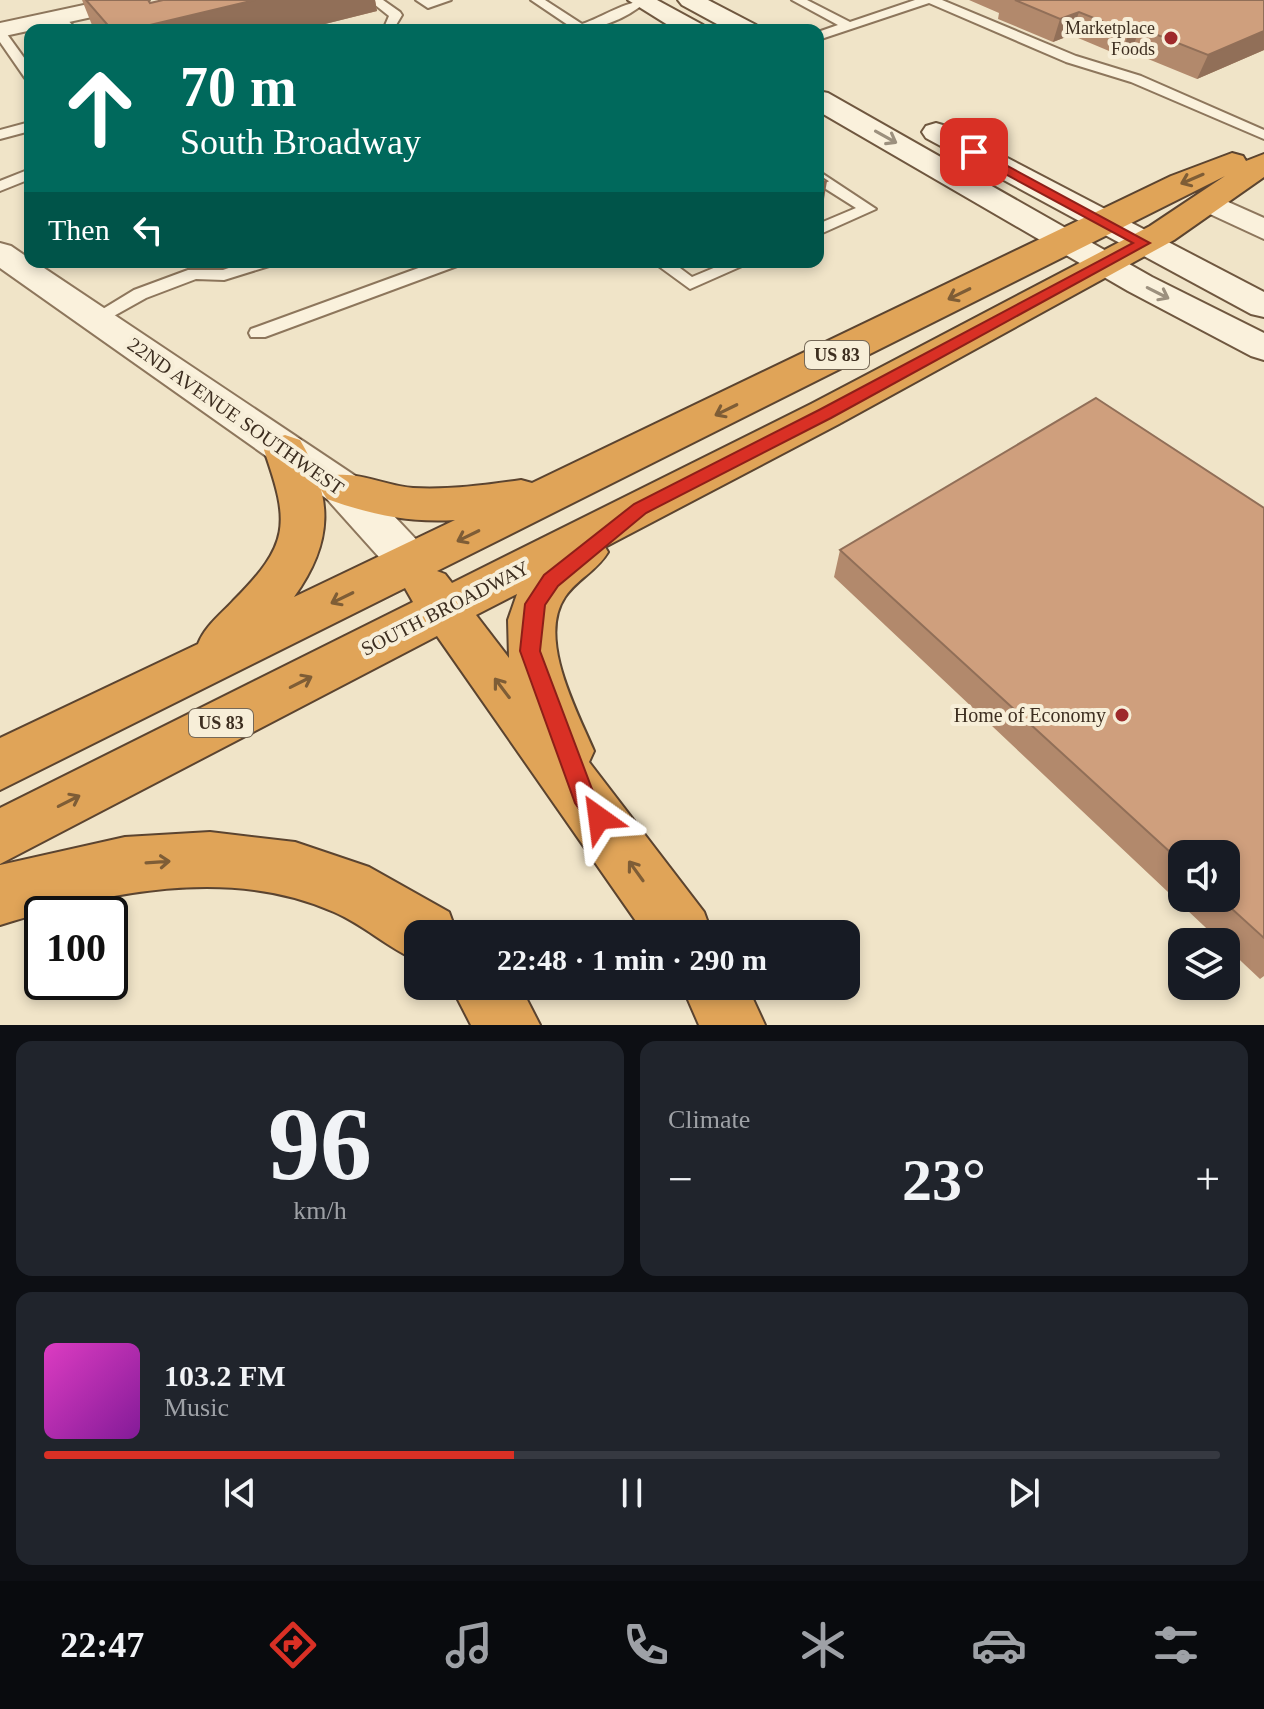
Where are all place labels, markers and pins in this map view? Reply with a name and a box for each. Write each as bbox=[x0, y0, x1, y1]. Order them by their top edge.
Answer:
place label: Marketplace Foods bbox=[1065, 18, 1155, 59]
marker: Marketplace Foods bbox=[1162, 29, 1180, 47]
pin bbox=[940, 118, 1008, 186]
place label: Home of Economy bbox=[954, 704, 1106, 727]
marker: Home of Economy bbox=[1113, 706, 1131, 724]

